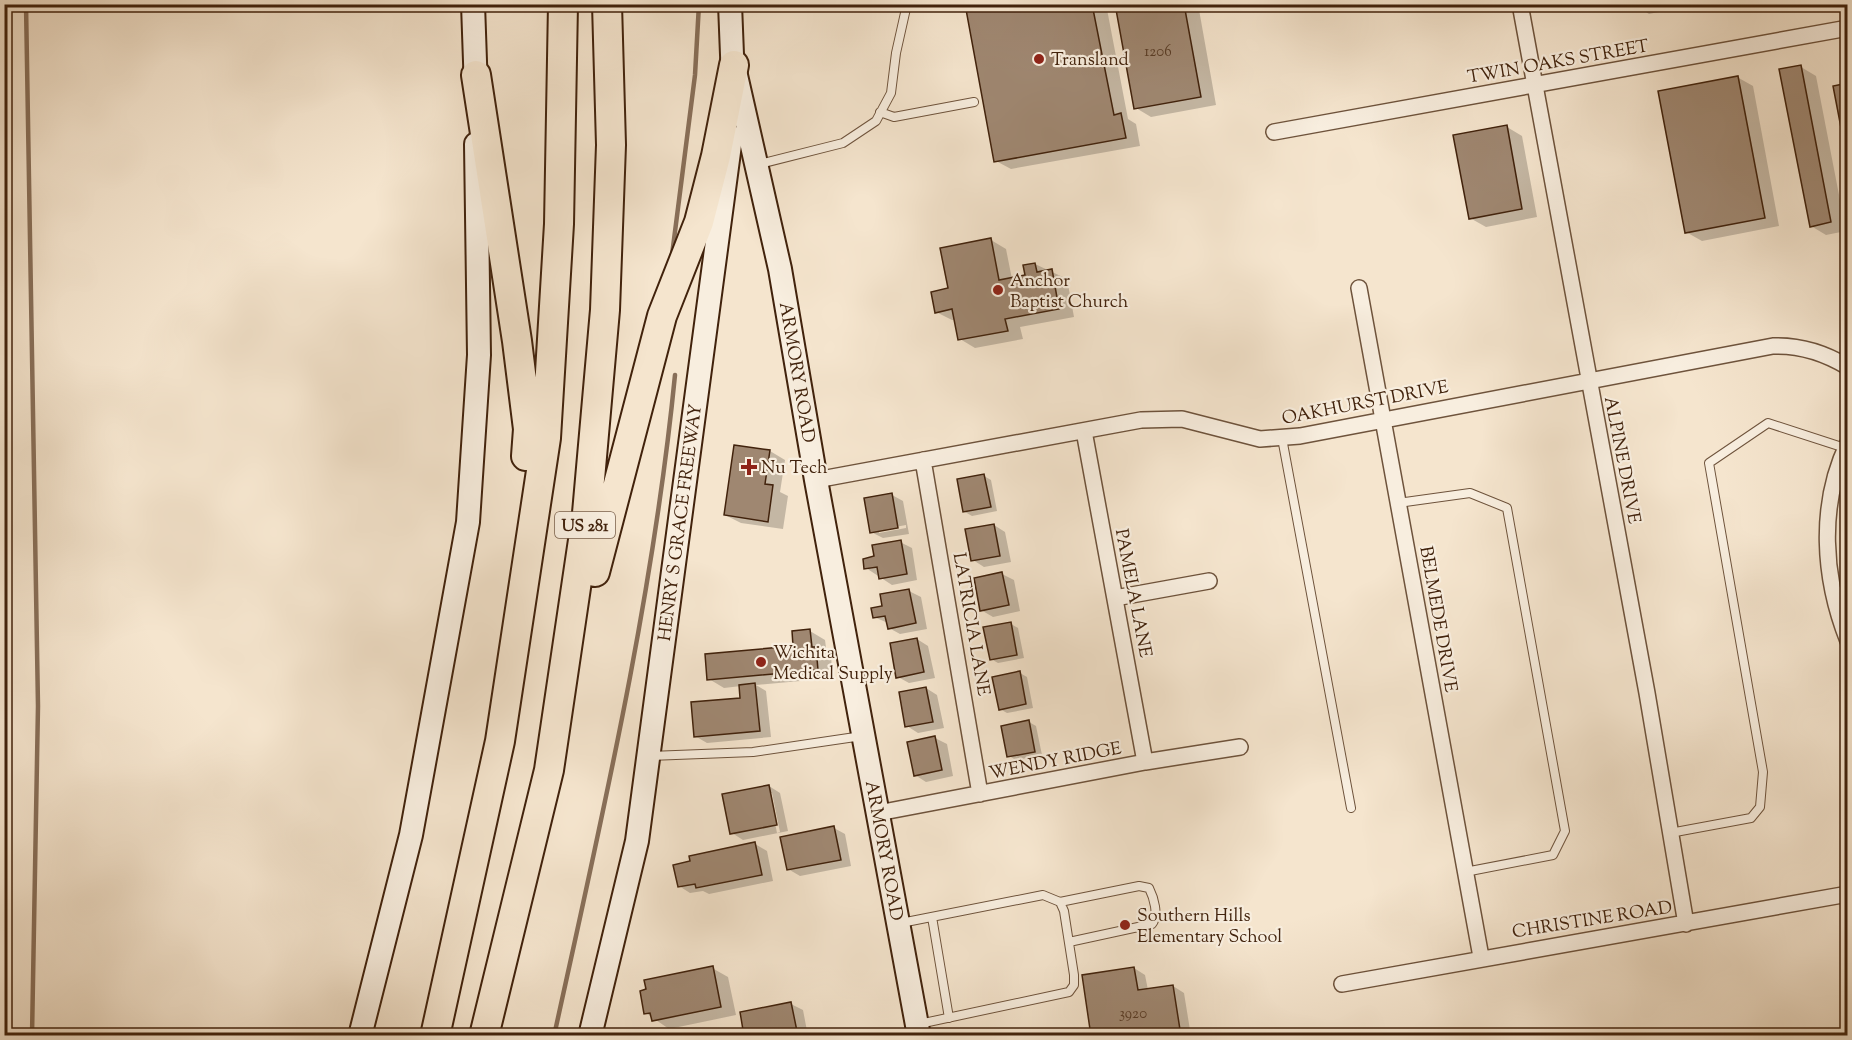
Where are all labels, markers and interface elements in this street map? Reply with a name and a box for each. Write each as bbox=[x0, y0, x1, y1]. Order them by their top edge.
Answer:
street label: TWIN OAKS STREET bbox=[1466, 34, 1651, 92]
house number: 1206 bbox=[1144, 42, 1172, 63]
place label: Transland bbox=[1051, 48, 1129, 74]
marker: Transland bbox=[1032, 52, 1046, 66]
place label: Anchor Baptist Church bbox=[1010, 269, 1129, 316]
marker: Anchor Baptist Church bbox=[991, 283, 1005, 297]
street label: ARMORY ROAD bbox=[771, 301, 820, 445]
street label: OAKHURST DRIVE bbox=[1280, 375, 1451, 433]
street label: ALPINE DRIVE bbox=[1596, 395, 1646, 526]
street label: HENRY S GRACE FREEWAY bbox=[653, 402, 710, 643]
place label: Nu Tech bbox=[761, 456, 828, 482]
marker: Nu Tech bbox=[742, 460, 756, 474]
road number: US 281 bbox=[555, 512, 615, 538]
street label: PAMELA LANE bbox=[1107, 527, 1157, 660]
street label: BELMEDE DRIVE bbox=[1411, 544, 1463, 695]
street label: LATRICIA LANE bbox=[945, 551, 995, 698]
place label: Wichita Medical Supply bbox=[773, 641, 893, 688]
marker: Wichita Medical Supply bbox=[754, 655, 768, 669]
street label: WENDY RIDGE bbox=[987, 736, 1124, 788]
street label: ARMORY ROAD bbox=[857, 779, 908, 923]
street label: CHRISTINE ROAD bbox=[1510, 895, 1674, 946]
place label: Southern Hills Elementary School bbox=[1137, 904, 1282, 951]
marker: Southern Hills Elementary School bbox=[1118, 918, 1132, 932]
house number: 3920 bbox=[1119, 1004, 1147, 1025]

